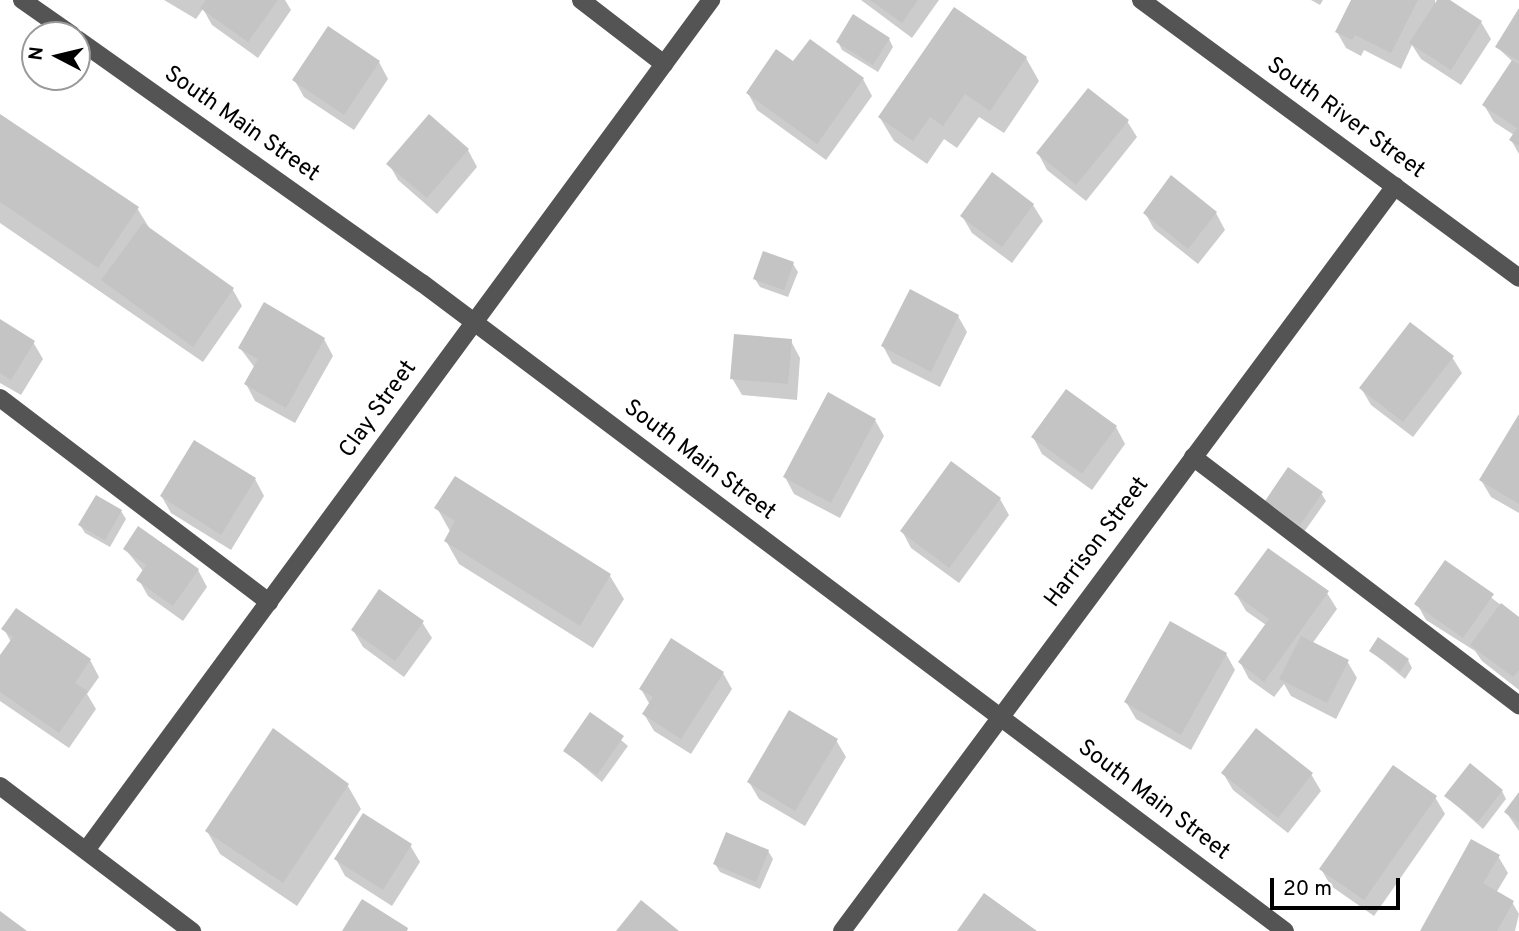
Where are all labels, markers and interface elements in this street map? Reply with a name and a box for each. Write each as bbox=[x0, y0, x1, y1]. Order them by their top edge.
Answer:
north arrow bbox=[21, 21, 91, 91]
text: N bbox=[24, 45, 50, 62]
street label: South River Street bbox=[1261, 52, 1429, 186]
street label: South Main Street bbox=[158, 61, 324, 189]
street label: Clay Street bbox=[334, 356, 424, 464]
street label: South Main Street bbox=[618, 395, 780, 527]
street label: Harrison Street bbox=[1040, 472, 1156, 614]
street label: South Main Street bbox=[1072, 735, 1234, 867]
scale bar bbox=[1274, 864, 1404, 908]
text: 20 m bbox=[1283, 876, 1332, 903]

